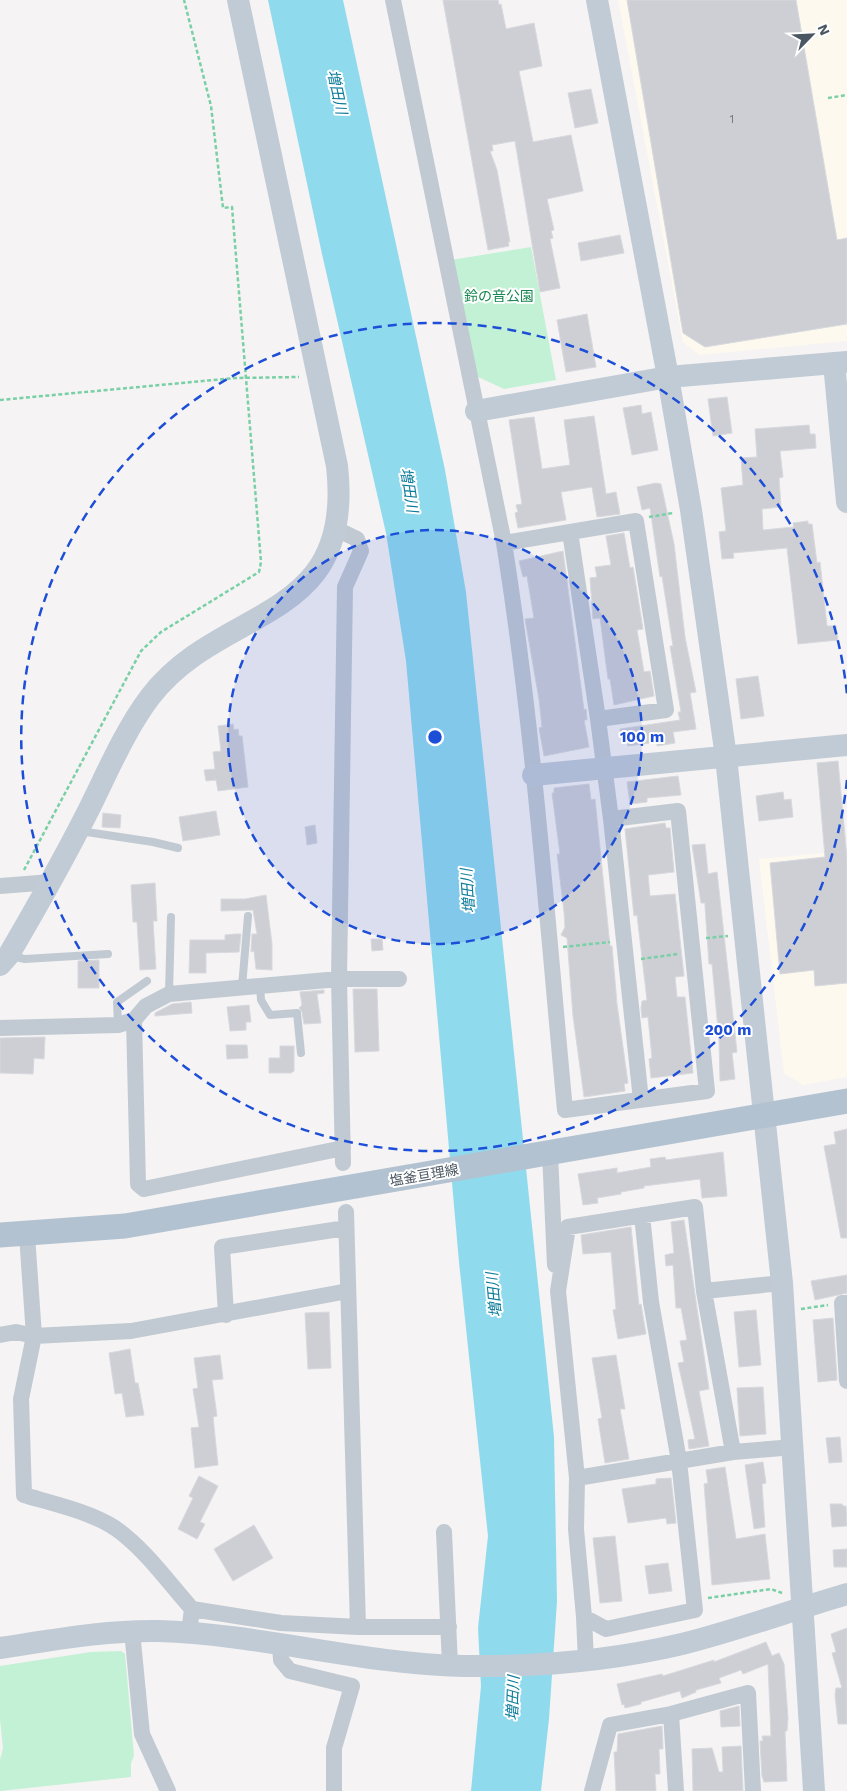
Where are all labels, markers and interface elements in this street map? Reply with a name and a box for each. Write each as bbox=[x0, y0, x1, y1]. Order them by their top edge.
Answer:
north arrow bbox=[787, 10, 837, 60]
text: N bbox=[814, 22, 833, 38]
water label: 増田川 bbox=[324, 68, 351, 118]
house number: 1 bbox=[730, 113, 734, 126]
park label: 鈴の音公園 bbox=[464, 288, 534, 304]
water label: 増田川 bbox=[397, 466, 422, 516]
centre of rings bbox=[426, 728, 444, 746]
text: 100 m bbox=[620, 728, 664, 746]
water label: 増田川 bbox=[457, 866, 479, 914]
text: 200 m bbox=[705, 1021, 751, 1039]
street label: 塩釜亘理線 bbox=[388, 1161, 460, 1189]
water label: 増田川 bbox=[483, 1270, 505, 1318]
water label: 増田川 bbox=[503, 1673, 523, 1721]

